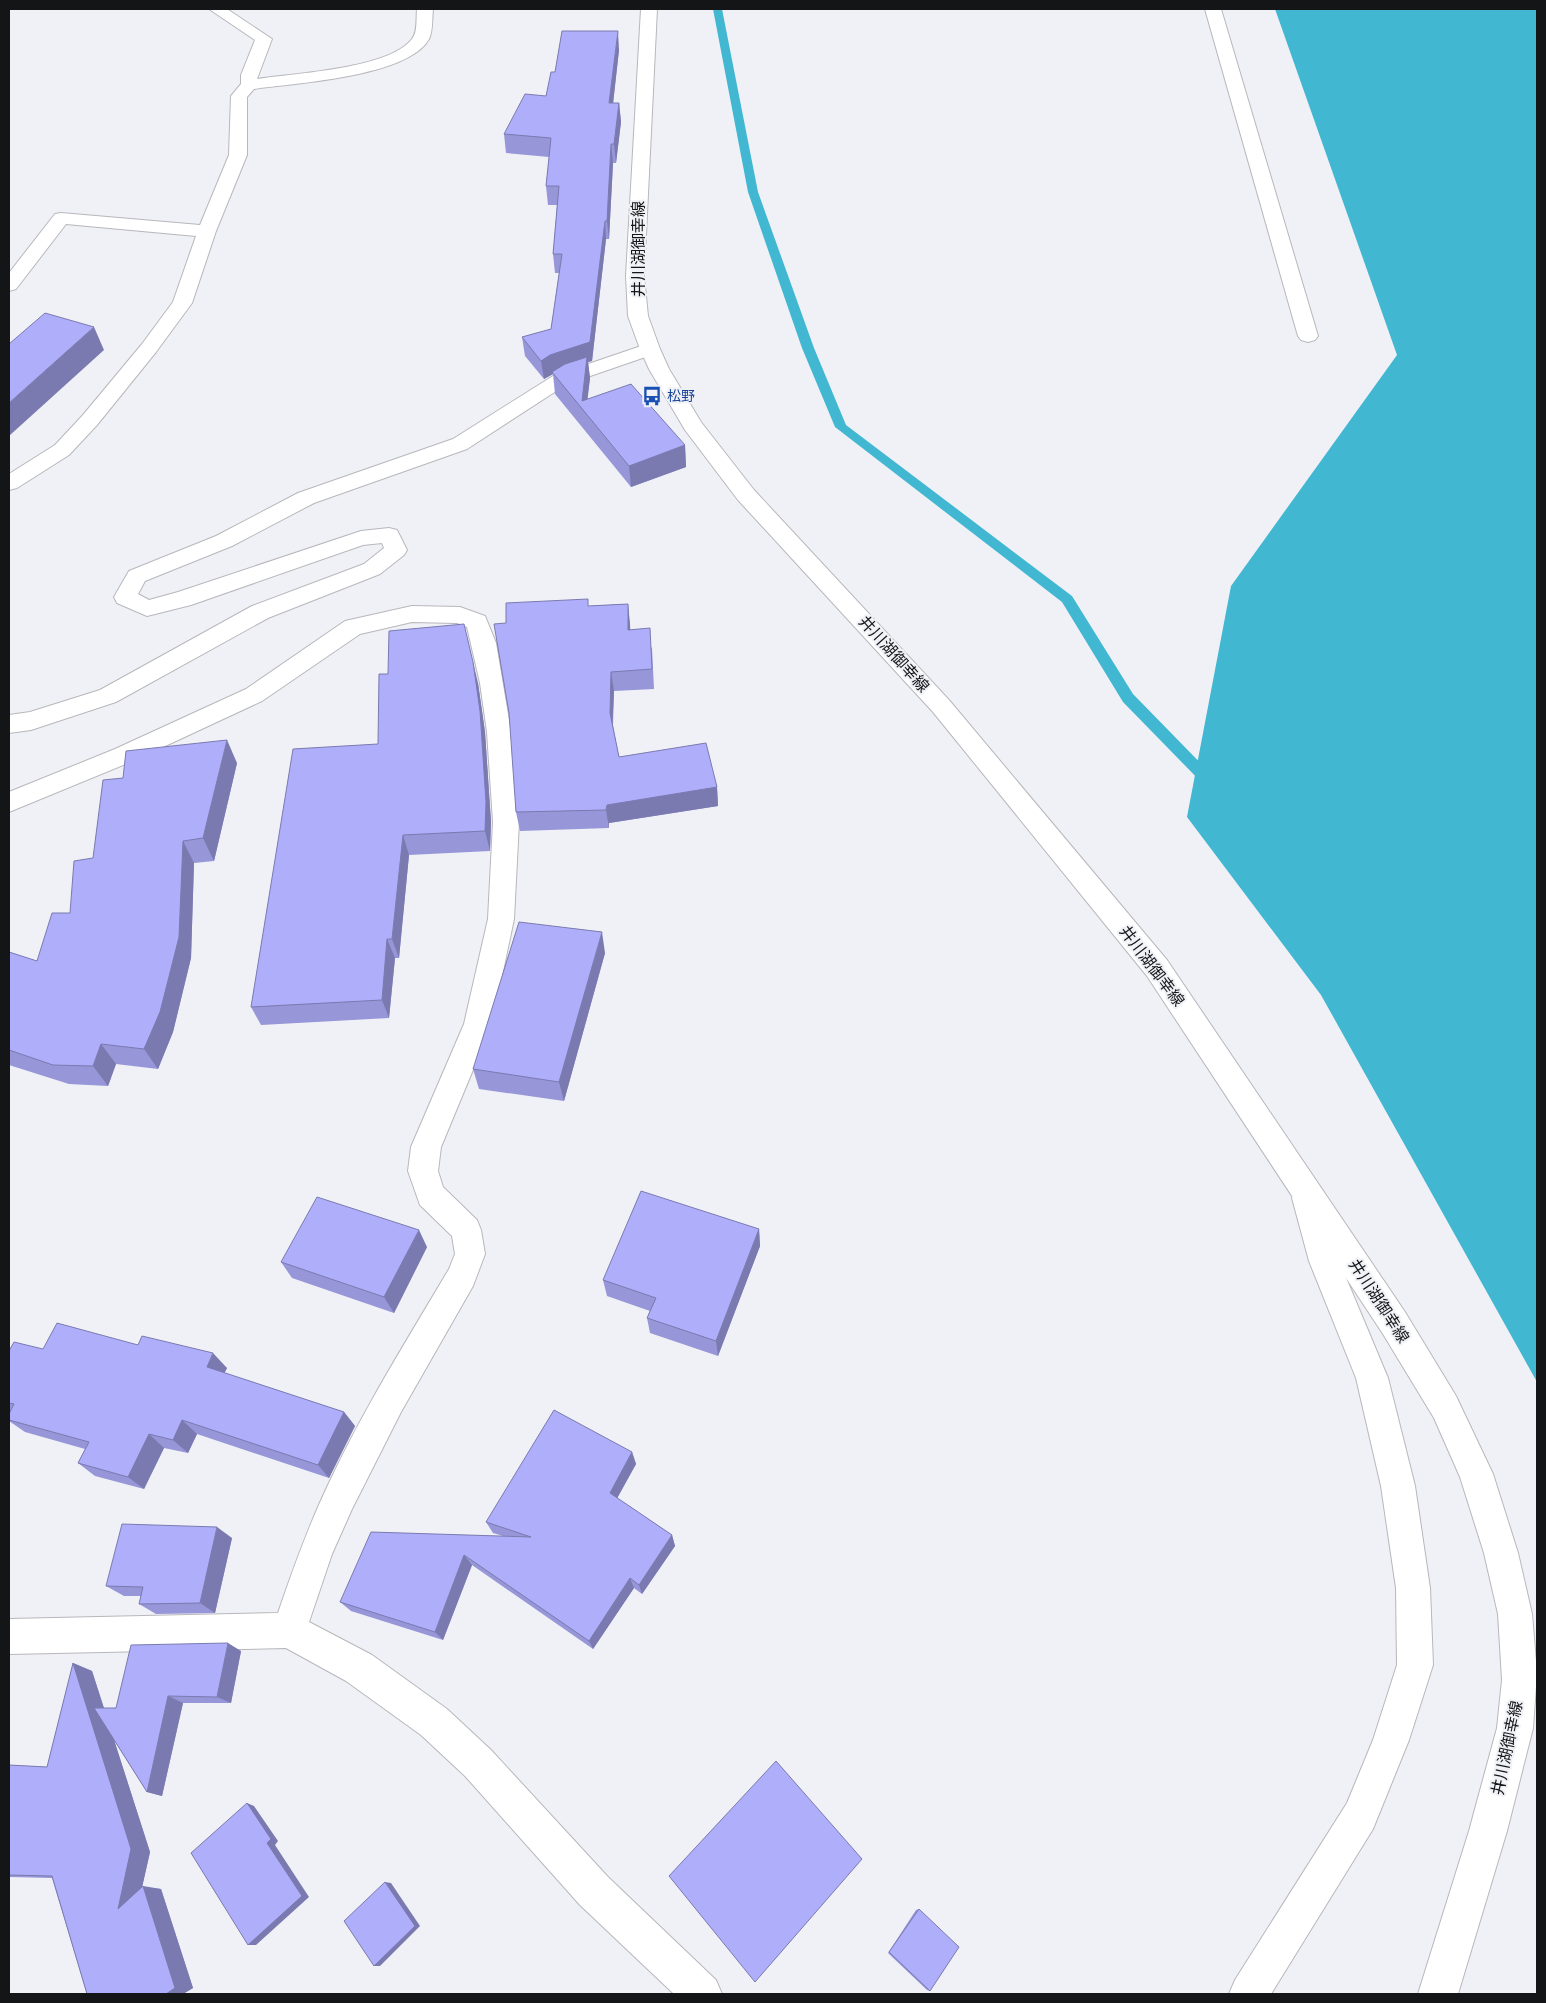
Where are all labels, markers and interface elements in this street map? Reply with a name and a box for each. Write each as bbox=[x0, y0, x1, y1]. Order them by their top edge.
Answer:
street label: 井川湖御幸線 bbox=[629, 201, 648, 297]
bus stop icon: 松野 bbox=[641, 385, 663, 407]
place label: 松野 bbox=[667, 388, 695, 405]
street label: 井川湖御幸線 bbox=[855, 612, 933, 696]
street label: 井川湖御幸線 bbox=[1116, 922, 1188, 1010]
street label: 井川湖御幸線 bbox=[1345, 1256, 1413, 1346]
street label: 井川湖御幸線 bbox=[1488, 1699, 1526, 1797]

